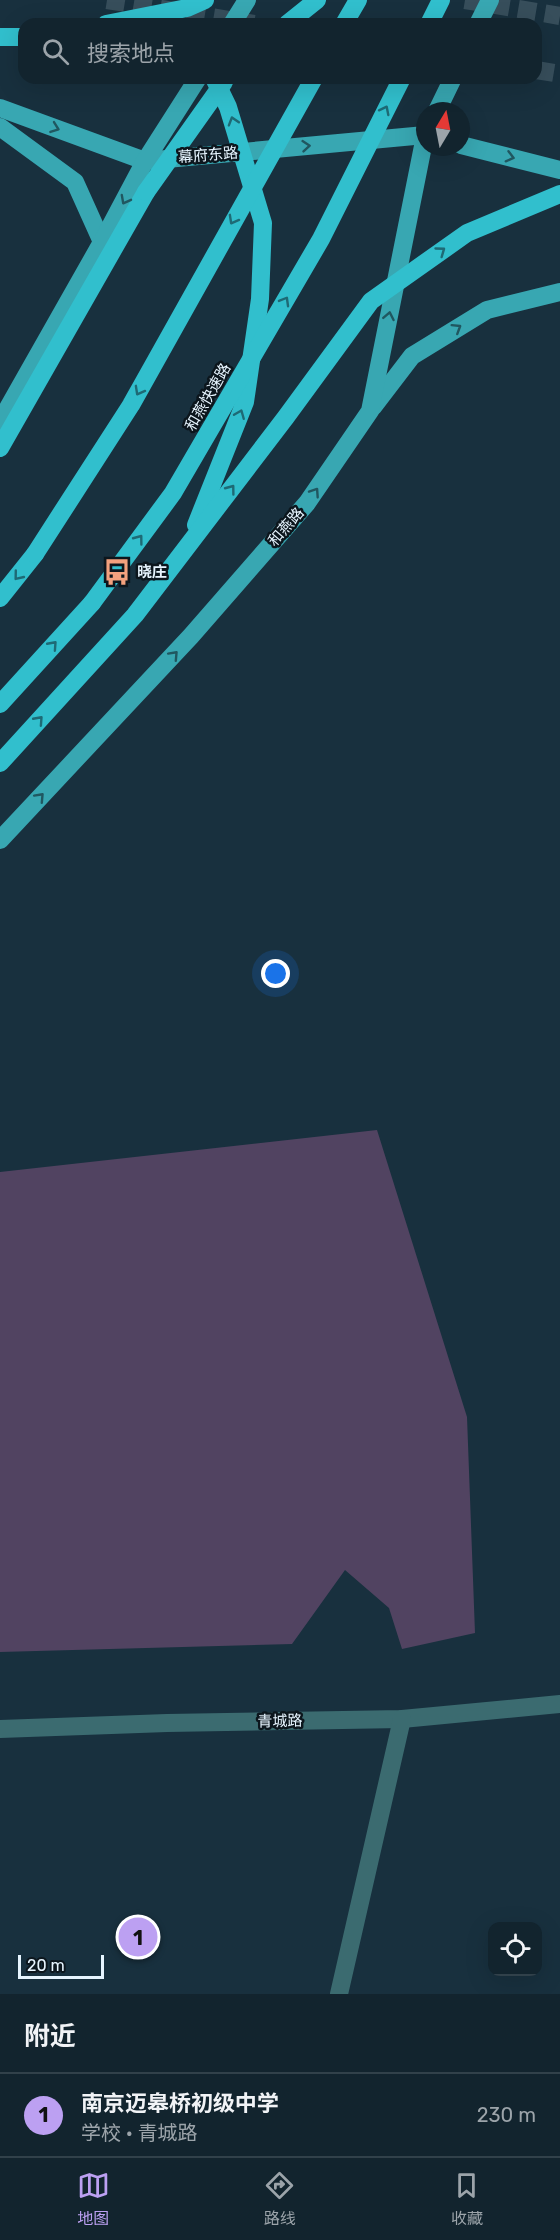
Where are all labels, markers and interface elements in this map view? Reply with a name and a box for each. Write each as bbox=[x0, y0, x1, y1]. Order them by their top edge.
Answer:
search box bbox=[18, 18, 542, 84]
icon: search bbox=[39, 35, 72, 68]
text: 搜索地点 bbox=[87, 40, 175, 67]
north arrow bbox=[416, 102, 470, 156]
one-way arrow bbox=[378, 106, 390, 117]
one-way arrow bbox=[228, 116, 240, 127]
one-way arrow bbox=[49, 121, 60, 134]
one-way arrow bbox=[302, 140, 311, 153]
street label: 幕府东路 bbox=[177, 143, 239, 167]
one-way arrow bbox=[505, 150, 515, 163]
one-way arrow bbox=[120, 194, 132, 205]
one-way arrow bbox=[229, 214, 240, 224]
one-way arrow bbox=[435, 247, 446, 258]
one-way arrow bbox=[277, 297, 289, 307]
one-way arrow bbox=[382, 311, 395, 321]
one-way arrow bbox=[451, 324, 461, 336]
street label: 和燕快速路 bbox=[181, 360, 235, 434]
one-way arrow bbox=[135, 385, 146, 395]
one-way arrow bbox=[233, 410, 245, 421]
one-way arrow bbox=[223, 485, 234, 496]
one-way arrow bbox=[308, 487, 319, 498]
street label: 和燕路 bbox=[264, 504, 308, 550]
one-way arrow bbox=[132, 534, 143, 545]
bus stop icon: 晓庄 bbox=[102, 557, 132, 587]
place label: 晓庄 bbox=[137, 563, 167, 581]
one-way arrow bbox=[14, 570, 25, 581]
one-way arrow bbox=[46, 641, 57, 652]
one-way arrow bbox=[166, 651, 177, 662]
one-way arrow bbox=[32, 716, 43, 727]
one-way arrow bbox=[33, 794, 44, 804]
your location bbox=[261, 959, 290, 988]
street label: 青城路 bbox=[257, 1712, 303, 1730]
pin: 1 bbox=[118, 1914, 158, 1960]
map controls bbox=[488, 1922, 542, 1976]
button: locate bbox=[488, 1922, 542, 1976]
scale bar bbox=[18, 1952, 104, 1980]
text: 20 m bbox=[27, 1956, 65, 1975]
text: 附近 bbox=[24, 2021, 76, 2052]
text: 南京迈皋桥初级中学 bbox=[81, 2090, 279, 2117]
text: 1 bbox=[39, 2103, 48, 2127]
text: 230 m bbox=[477, 2103, 536, 2127]
text: 学校 · 青城路 bbox=[81, 2121, 197, 2145]
tab: 地图 bbox=[77, 2169, 110, 2229]
tab: 路线 bbox=[263, 2169, 296, 2229]
tab: 收藏 bbox=[450, 2169, 483, 2229]

